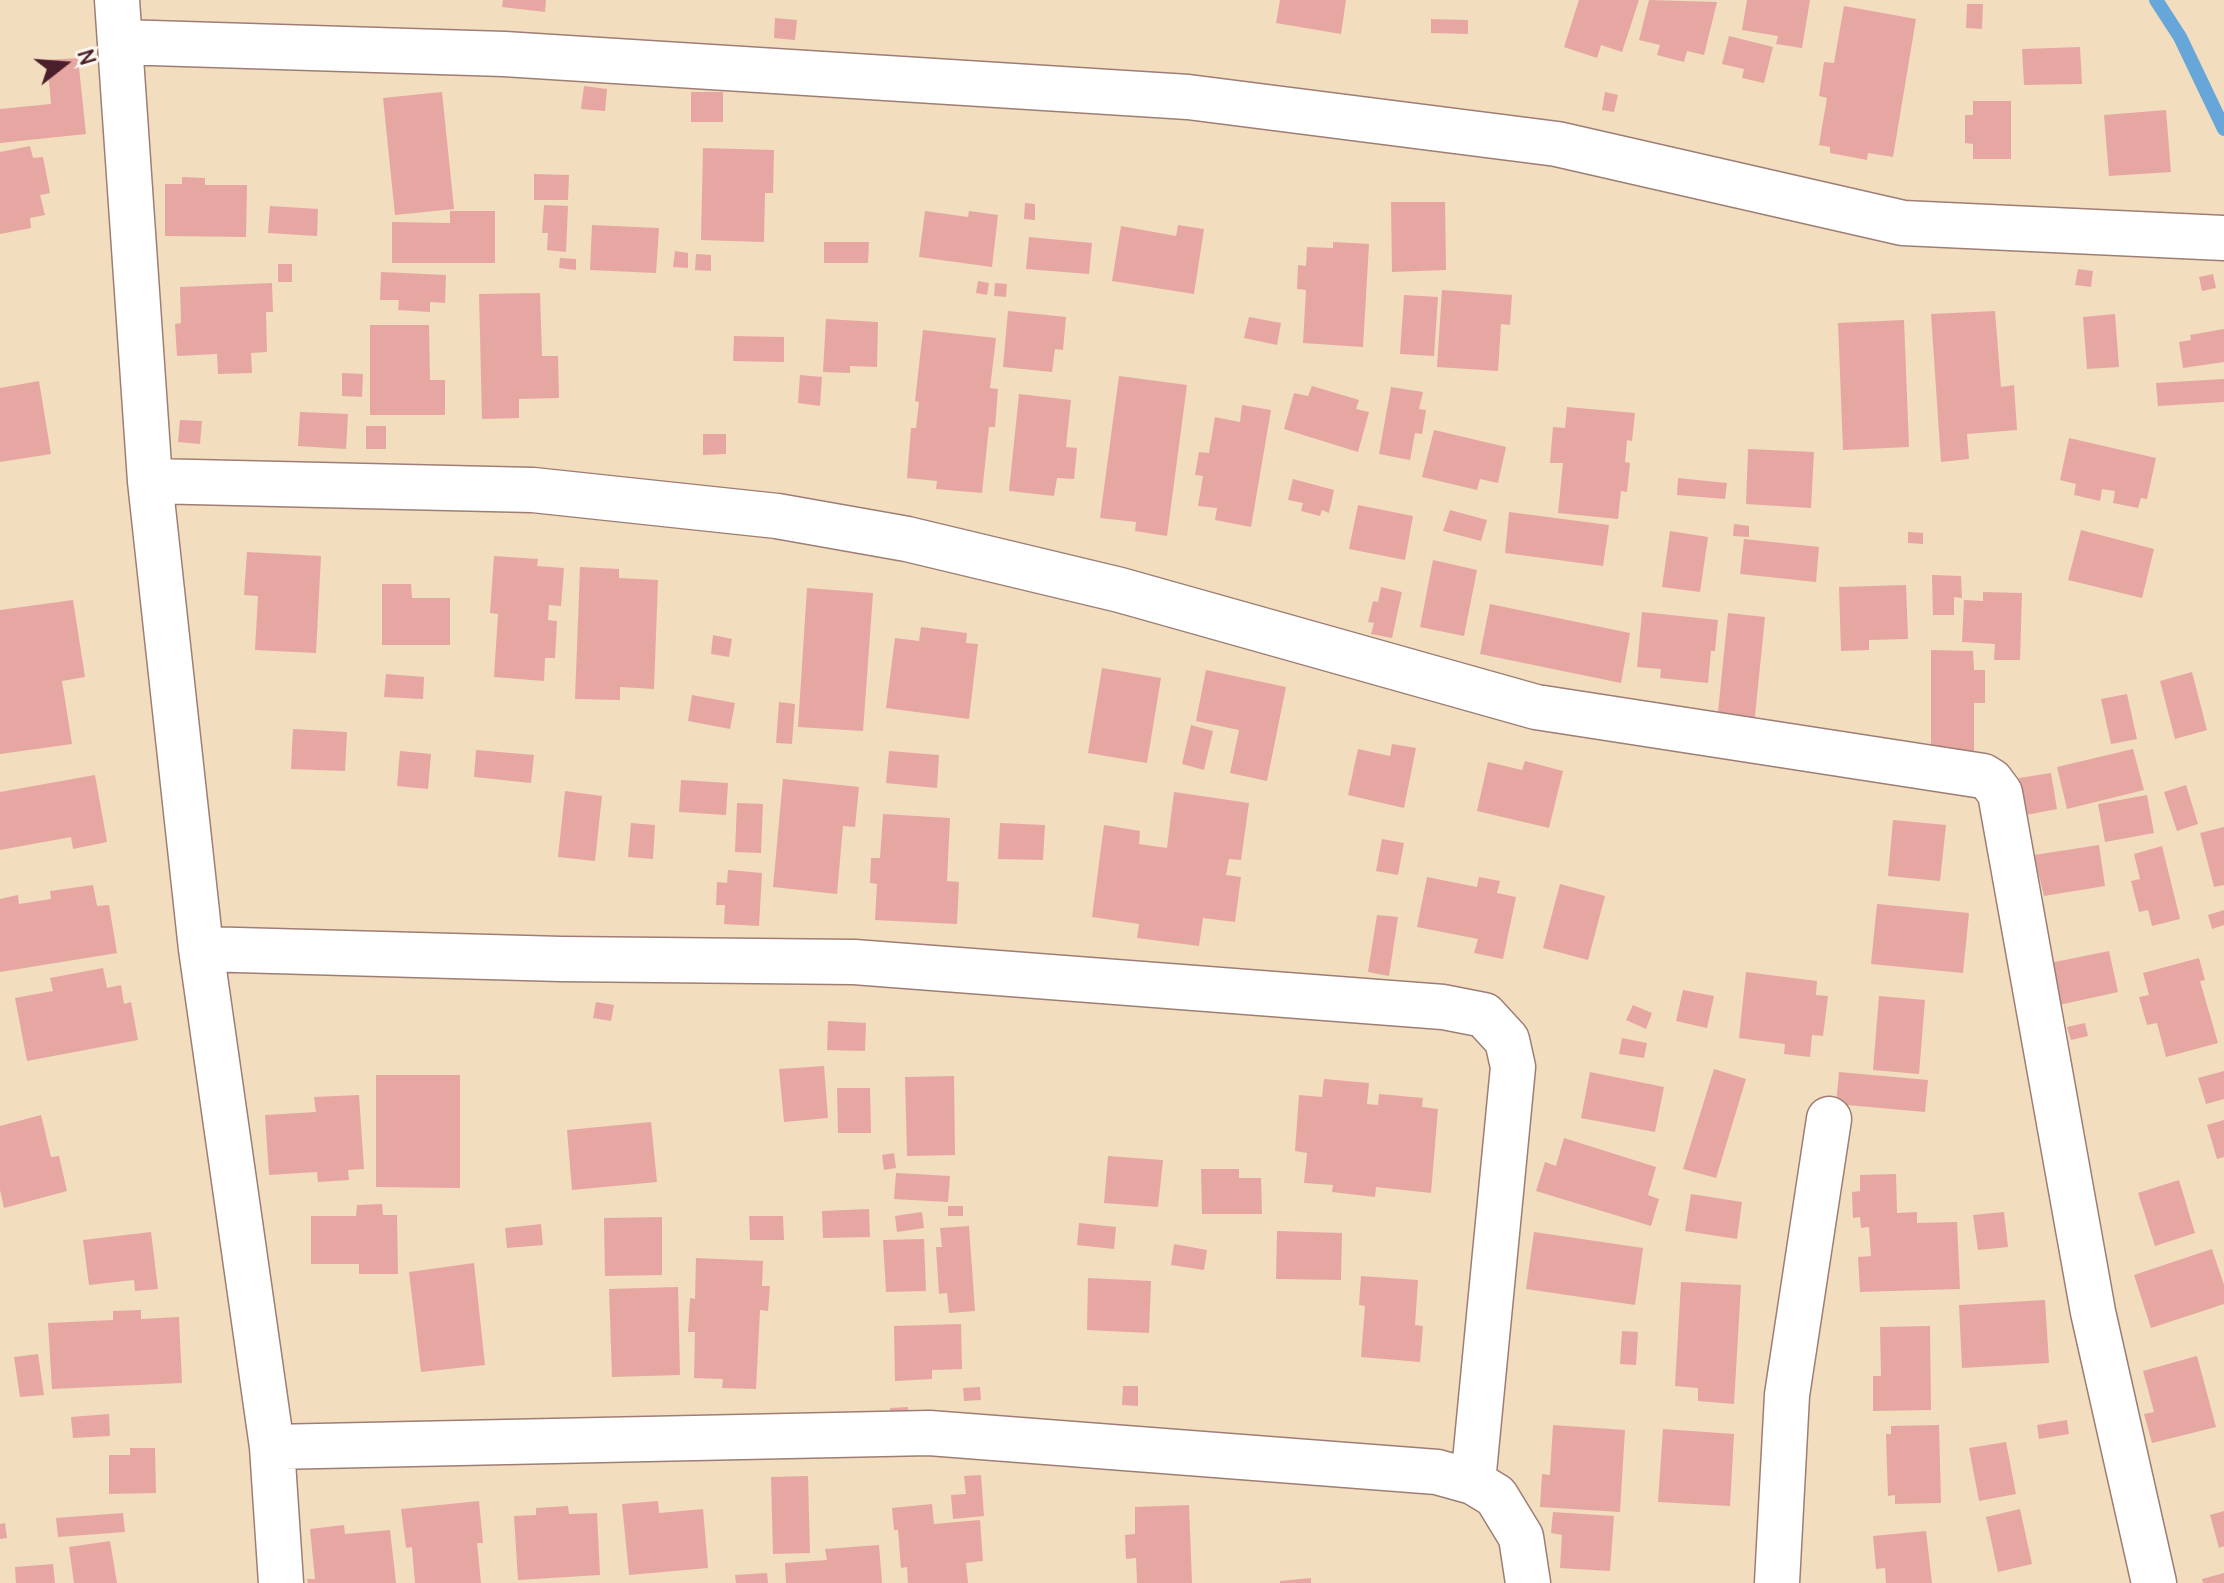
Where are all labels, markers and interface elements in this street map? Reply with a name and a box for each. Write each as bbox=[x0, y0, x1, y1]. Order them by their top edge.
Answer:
north arrow bbox=[24, 24, 104, 104]
text: N bbox=[71, 46, 103, 68]

